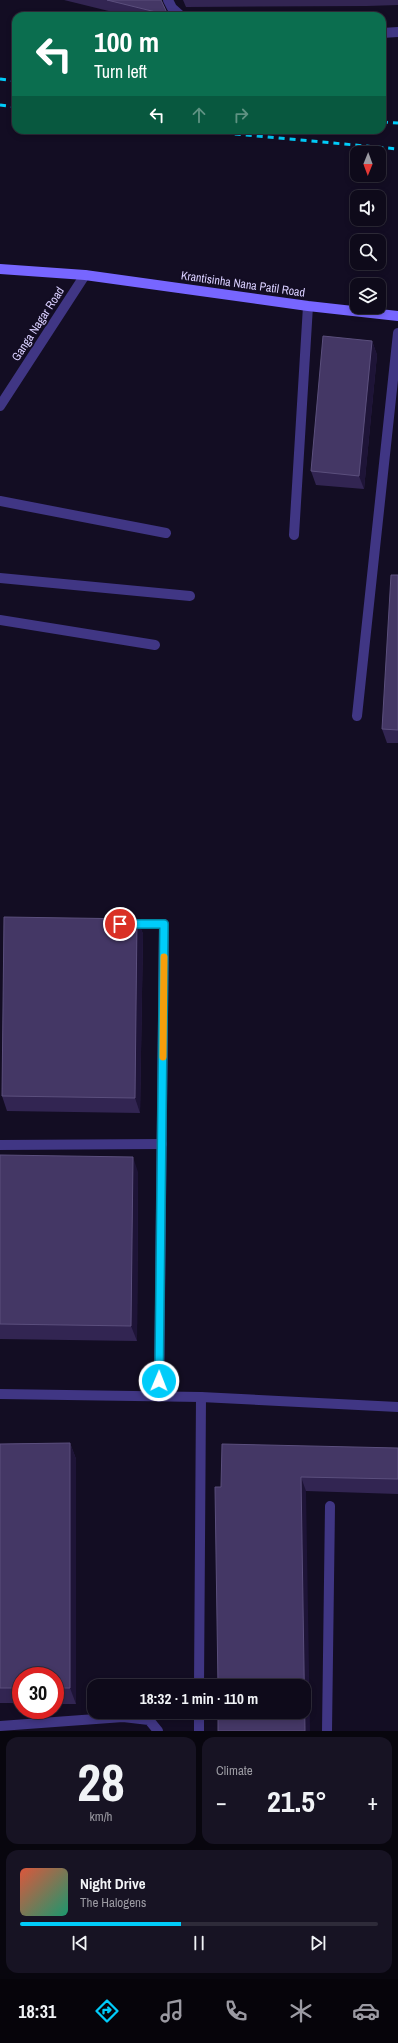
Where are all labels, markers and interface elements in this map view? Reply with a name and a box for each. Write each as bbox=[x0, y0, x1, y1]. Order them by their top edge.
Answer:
text: 100 m bbox=[94, 23, 159, 61]
icon: left bbox=[28, 28, 80, 80]
text: Turn left bbox=[94, 59, 147, 84]
icon: left bbox=[146, 104, 168, 126]
icon: ahead bbox=[188, 104, 210, 126]
icon: right bbox=[230, 104, 252, 126]
north arrow bbox=[350, 146, 386, 182]
map controls bbox=[350, 146, 386, 314]
button: sound bbox=[350, 190, 386, 226]
button: search bbox=[350, 234, 386, 270]
street label: Krantisinha Nana Patil Road bbox=[180, 267, 306, 301]
button: layers bbox=[350, 278, 386, 314]
street label: Ganga Nagar Road bbox=[8, 284, 68, 364]
pin bbox=[103, 907, 137, 941]
icon: arrive bbox=[109, 913, 131, 935]
position arrow bbox=[138, 1360, 180, 1402]
speed limit sign: 30 bbox=[12, 1667, 64, 1719]
text: 18:32 · 1 min · 110 m bbox=[140, 1688, 258, 1709]
text: 28 bbox=[77, 1747, 125, 1817]
text: Climate bbox=[216, 1762, 253, 1779]
text: 21.5° bbox=[267, 1781, 327, 1821]
text: − bbox=[216, 1787, 227, 1817]
text: + bbox=[367, 1787, 378, 1817]
text: km/h bbox=[89, 1808, 113, 1825]
text: Night Drive bbox=[80, 1873, 146, 1894]
text: The Halogens bbox=[80, 1894, 146, 1911]
icon: previous bbox=[69, 1932, 91, 1954]
icon: pause bbox=[188, 1932, 210, 1954]
icon: next bbox=[307, 1932, 329, 1954]
icon: directions bbox=[93, 1997, 121, 2025]
icon: music bbox=[158, 1997, 186, 2025]
icon: phone bbox=[222, 1997, 250, 2025]
icon: climate bbox=[287, 1997, 315, 2025]
icon: car bbox=[352, 1997, 380, 2025]
text: 18:31 bbox=[18, 1999, 56, 2024]

